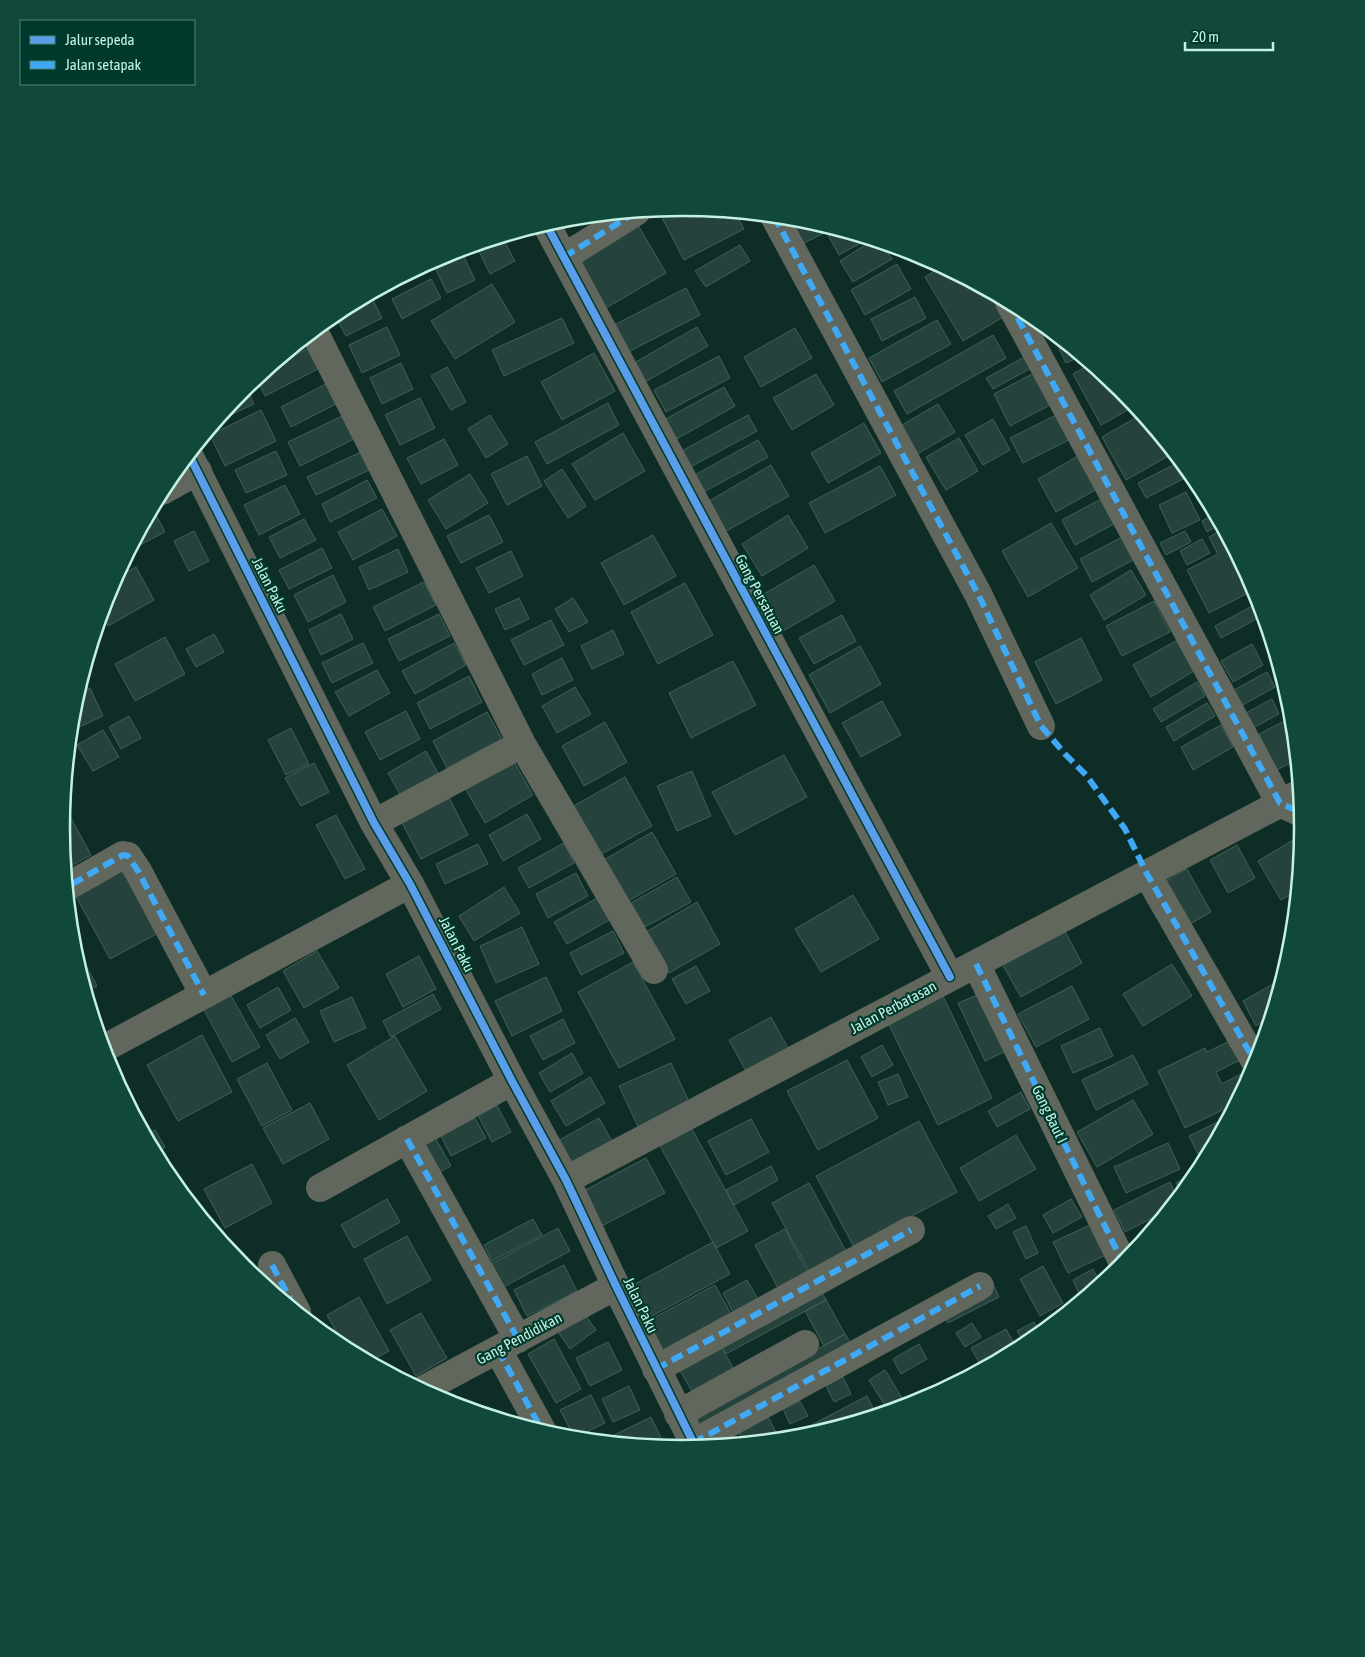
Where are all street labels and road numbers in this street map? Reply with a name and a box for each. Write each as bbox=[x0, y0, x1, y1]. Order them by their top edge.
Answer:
street label: Gang Persatuan bbox=[732, 551, 788, 637]
street label: Jalan Paku bbox=[249, 554, 291, 616]
street label: Jalan Paku bbox=[436, 913, 478, 975]
street label: Jalan Perbatasan bbox=[847, 977, 939, 1037]
street label: Gang Baut I bbox=[1029, 1082, 1071, 1146]
street label: Jalan Paku bbox=[620, 1274, 662, 1336]
street label: Gang Pendidikan bbox=[474, 1308, 564, 1368]

